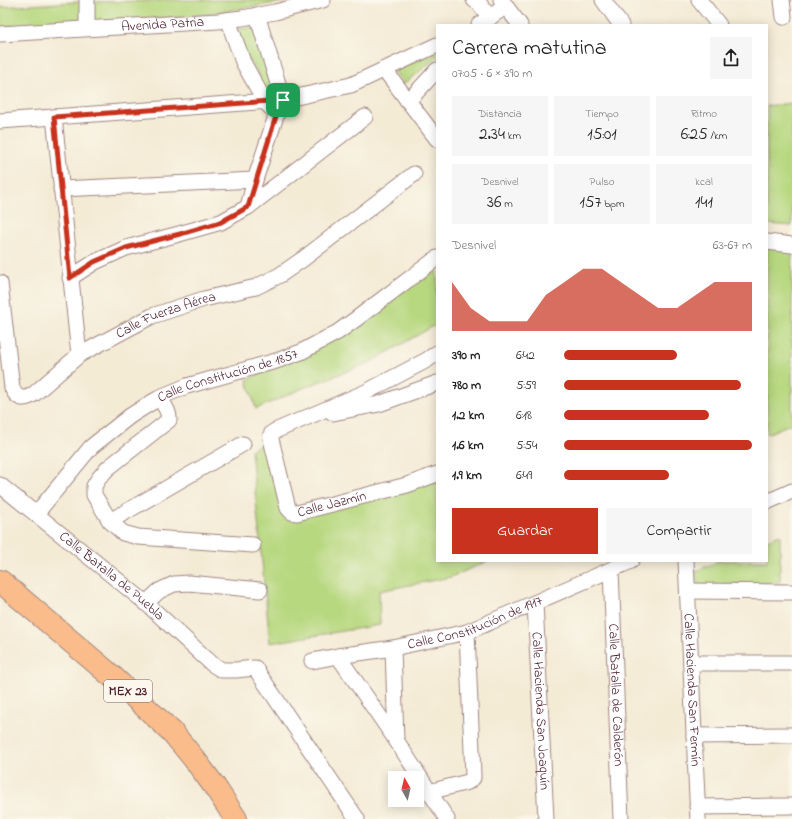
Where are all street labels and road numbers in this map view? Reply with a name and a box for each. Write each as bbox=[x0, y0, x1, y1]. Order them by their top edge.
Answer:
street label: Avenida Patria bbox=[121, 11, 205, 37]
street label: Calle Fuerza Aérea bbox=[112, 286, 218, 344]
street label: Calle Constitución de 1857 bbox=[153, 343, 301, 408]
street label: Calle Jazmín bbox=[295, 485, 369, 523]
street label: Calle Batalla de Puebla bbox=[54, 526, 169, 625]
street label: Calle Constitución de 1917 bbox=[406, 590, 546, 655]
street label: Calle Hacienda San Fermín bbox=[678, 613, 706, 767]
street label: Calle Batalla de Calderón bbox=[603, 623, 629, 767]
street label: Calle Hacienda San Joaquín bbox=[526, 631, 555, 790]
road number: MEX 23 bbox=[104, 680, 152, 702]

